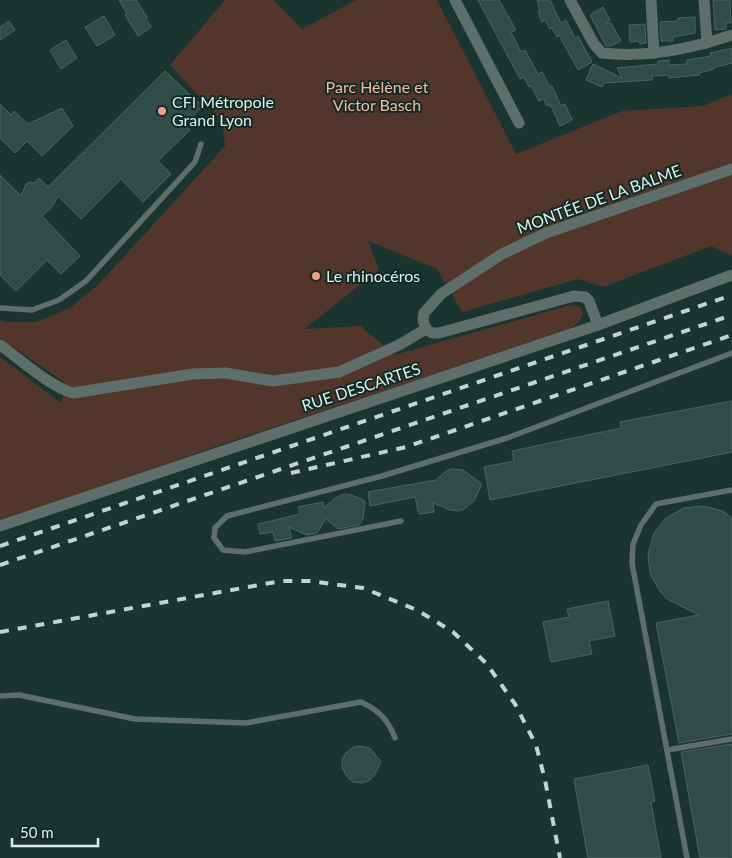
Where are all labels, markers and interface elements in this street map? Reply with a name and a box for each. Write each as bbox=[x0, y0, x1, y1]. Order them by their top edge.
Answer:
park label: Parc Hélène et Victor Basch bbox=[326, 77, 429, 114]
place label: CFI Métropole Grand Lyon bbox=[172, 92, 274, 129]
marker: CFI Métropole Grand Lyon bbox=[156, 105, 168, 117]
street label: MONTÉE DE LA BALME bbox=[514, 160, 684, 237]
place label: Le rhinocéros bbox=[326, 266, 420, 285]
marker: Le rhinocéros bbox=[310, 270, 322, 282]
street label: RUE DESCARTES bbox=[299, 358, 423, 415]
scale bar bbox=[12, 816, 99, 848]
text: 50 m bbox=[20, 823, 54, 841]

